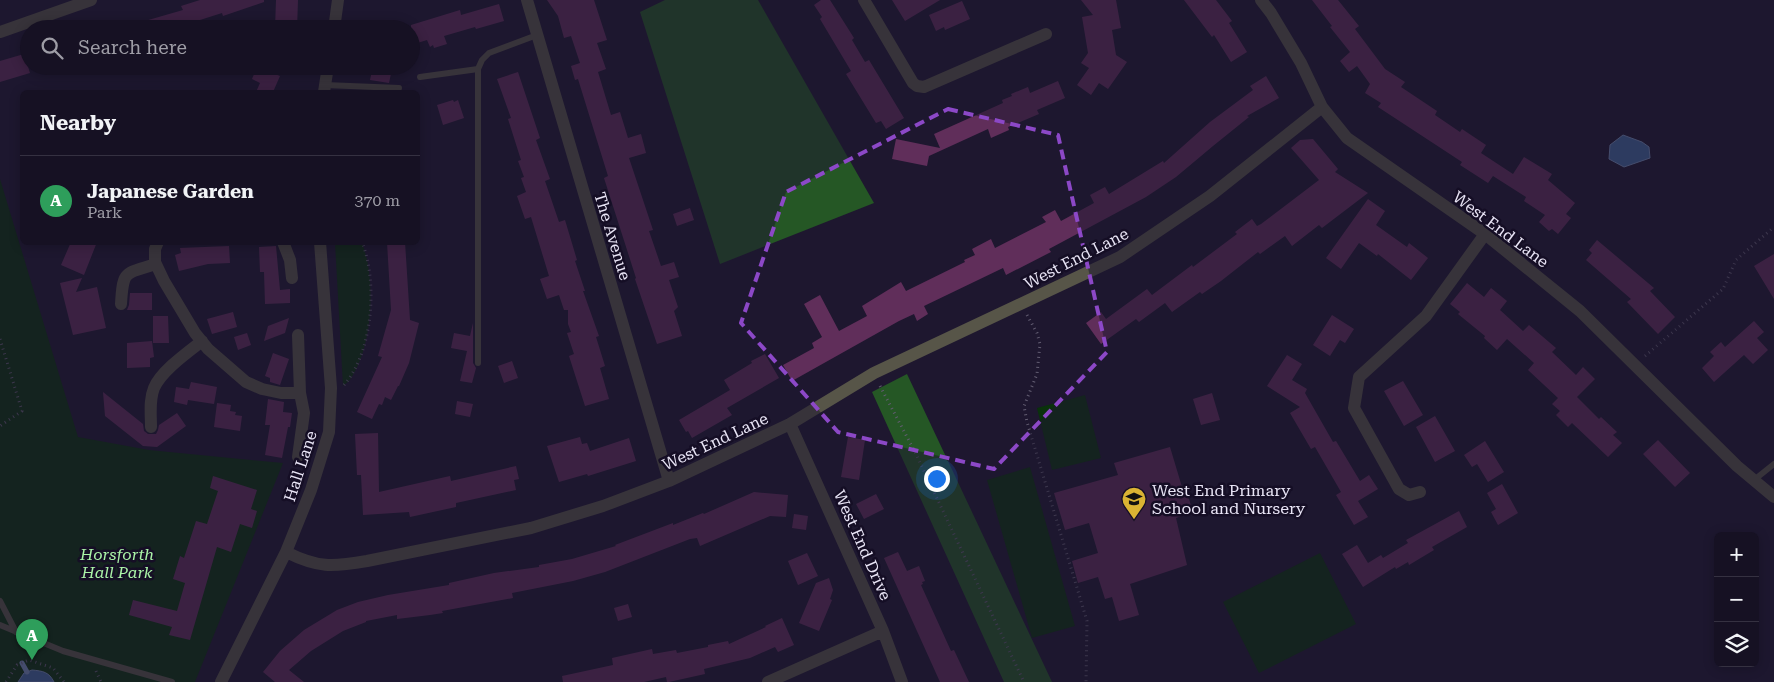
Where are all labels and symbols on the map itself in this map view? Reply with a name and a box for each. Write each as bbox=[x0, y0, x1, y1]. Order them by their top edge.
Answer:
street label: West End Lane bbox=[1449, 187, 1552, 272]
street label: The Avenue bbox=[590, 190, 635, 283]
street label: West End Lane bbox=[1021, 224, 1132, 293]
street label: West End Lane bbox=[659, 409, 771, 474]
street label: Hall Lane bbox=[280, 428, 321, 504]
your location bbox=[924, 466, 950, 492]
place label: West End Primary School and Nursery bbox=[1152, 481, 1306, 518]
school or university icon: West End Primary School and Nursery bbox=[1121, 486, 1147, 520]
street label: West End Drive bbox=[830, 487, 895, 603]
park label: Horsforth Hall Park bbox=[79, 545, 154, 582]
pin: A bbox=[16, 619, 48, 660]

